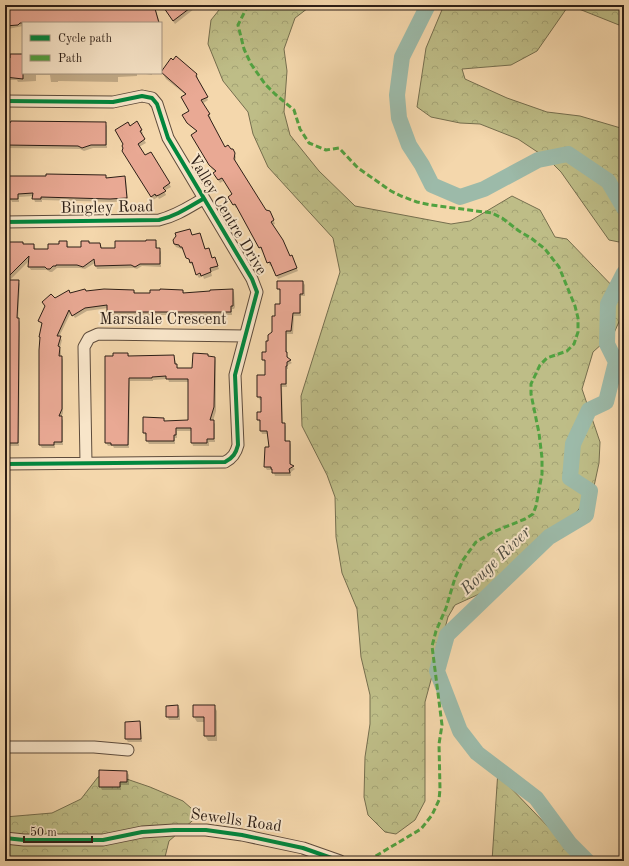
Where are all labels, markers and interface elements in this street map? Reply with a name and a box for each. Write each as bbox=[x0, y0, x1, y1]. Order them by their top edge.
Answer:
legend bbox=[22, 22, 162, 74]
text: Cycle path bbox=[58, 33, 113, 45]
text: Path bbox=[58, 53, 83, 65]
street label: Valley Centre Drive bbox=[185, 152, 269, 278]
street label: Bingley Road bbox=[60, 199, 154, 217]
street label: Marsdale Crescent bbox=[99, 312, 227, 328]
water label: Rouge River bbox=[457, 523, 535, 599]
street label: Sewells Road bbox=[189, 807, 283, 835]
scale bar bbox=[24, 818, 92, 844]
text: 50 m bbox=[30, 826, 57, 839]

